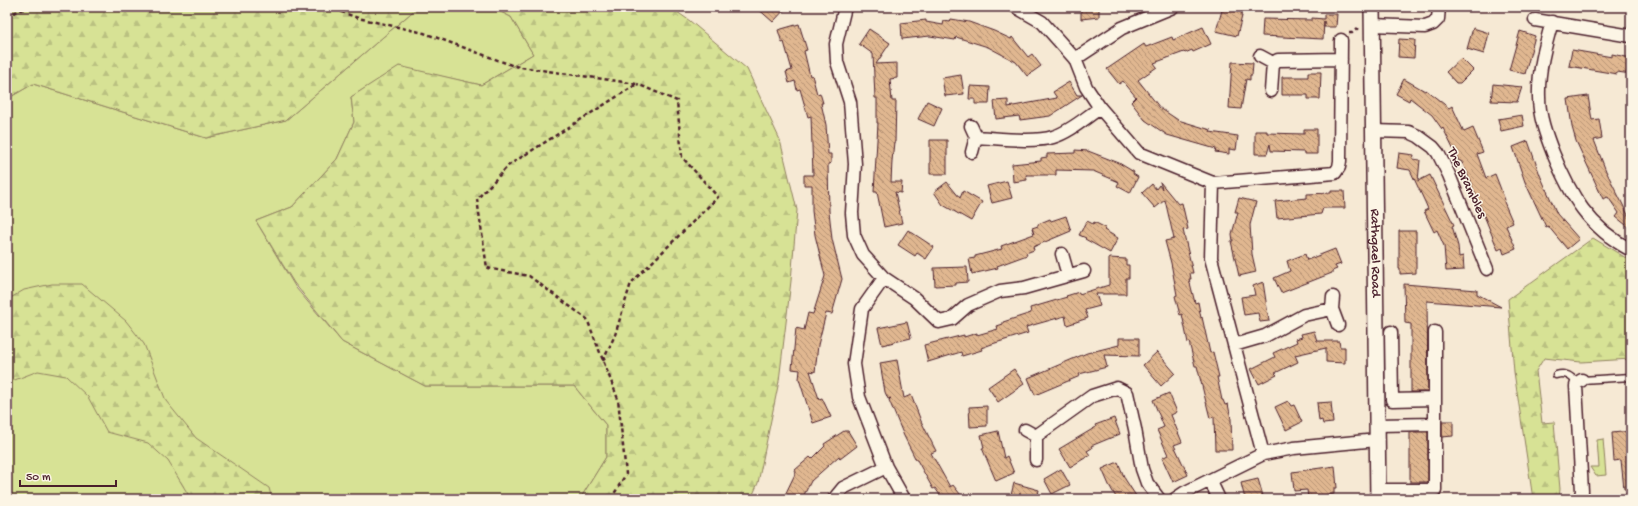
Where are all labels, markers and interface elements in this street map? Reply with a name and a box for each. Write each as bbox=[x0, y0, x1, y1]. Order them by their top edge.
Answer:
street label: The Brambles bbox=[1442, 144, 1490, 222]
street label: Rathgael Road bbox=[1366, 209, 1384, 299]
scale bar bbox=[20, 462, 116, 488]
text: 50 m bbox=[26, 471, 51, 485]

